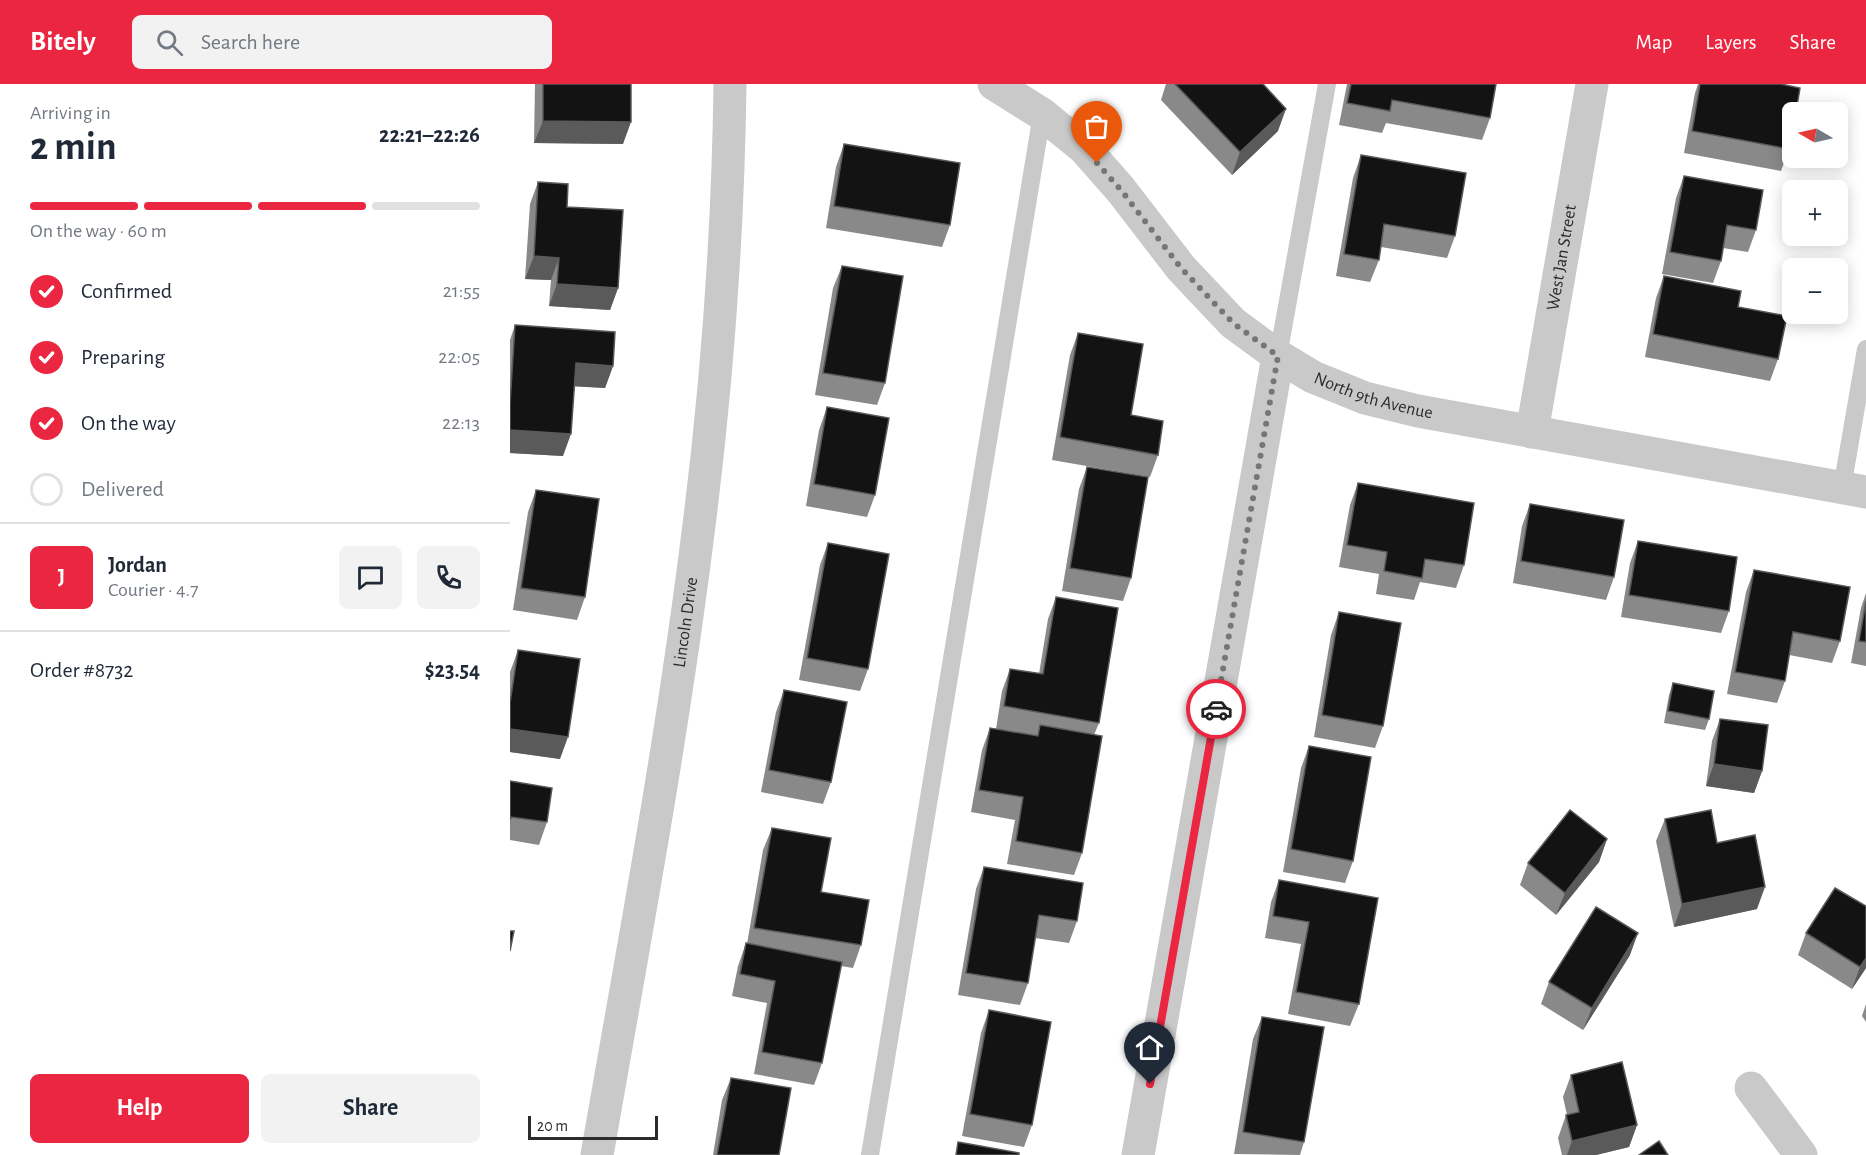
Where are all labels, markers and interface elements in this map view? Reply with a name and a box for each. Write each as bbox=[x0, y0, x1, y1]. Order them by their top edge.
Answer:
search box bbox=[132, 15, 552, 69]
icon: search bbox=[153, 26, 186, 59]
text: Bitely bbox=[30, 28, 96, 56]
text: Search here bbox=[201, 31, 300, 53]
text: Map bbox=[1636, 32, 1672, 53]
text: Layers bbox=[1705, 32, 1756, 53]
text: Share bbox=[1789, 32, 1836, 53]
pin bbox=[1071, 101, 1122, 163]
north arrow bbox=[1782, 102, 1848, 168]
map controls bbox=[1782, 102, 1848, 324]
text: Arriving in bbox=[30, 103, 111, 123]
icon: bag bbox=[1080, 110, 1113, 143]
text: 22:21–22:26 bbox=[379, 124, 480, 146]
text: 2 min bbox=[30, 128, 117, 167]
button: + bbox=[1782, 180, 1848, 246]
street label: West Jan Street bbox=[1544, 203, 1580, 312]
text: On the way · 60 m bbox=[30, 221, 167, 241]
button: − bbox=[1782, 258, 1848, 324]
icon: check bbox=[30, 275, 63, 308]
text: Confirmed bbox=[81, 280, 172, 302]
text: 21:55 bbox=[443, 281, 480, 301]
icon: check bbox=[30, 341, 63, 374]
text: Preparing bbox=[81, 346, 165, 368]
text: 22:05 bbox=[438, 347, 480, 367]
street label: North 9th Avenue bbox=[1311, 369, 1434, 422]
icon: check bbox=[30, 407, 63, 440]
text: On the way bbox=[81, 412, 176, 434]
text: 22:13 bbox=[442, 413, 480, 433]
text: Delivered bbox=[81, 478, 164, 500]
button: chat bbox=[339, 546, 402, 609]
button: phone bbox=[417, 546, 480, 609]
text: Jordan bbox=[108, 554, 167, 576]
text: J bbox=[58, 566, 65, 588]
street label: Lincoln Drive bbox=[671, 576, 701, 669]
text: Courier · 4.7 bbox=[108, 580, 199, 600]
text: Order #8732 bbox=[30, 659, 133, 681]
text: $23.54 bbox=[425, 659, 480, 681]
courier bbox=[1186, 679, 1246, 739]
icon: car bbox=[1200, 693, 1233, 726]
pin bbox=[1124, 1022, 1175, 1084]
icon: home bbox=[1133, 1031, 1166, 1064]
button: Help bbox=[30, 1074, 249, 1143]
button: Share bbox=[261, 1074, 480, 1143]
scale bar bbox=[528, 1113, 658, 1140]
text: 20 m bbox=[537, 1118, 568, 1134]

